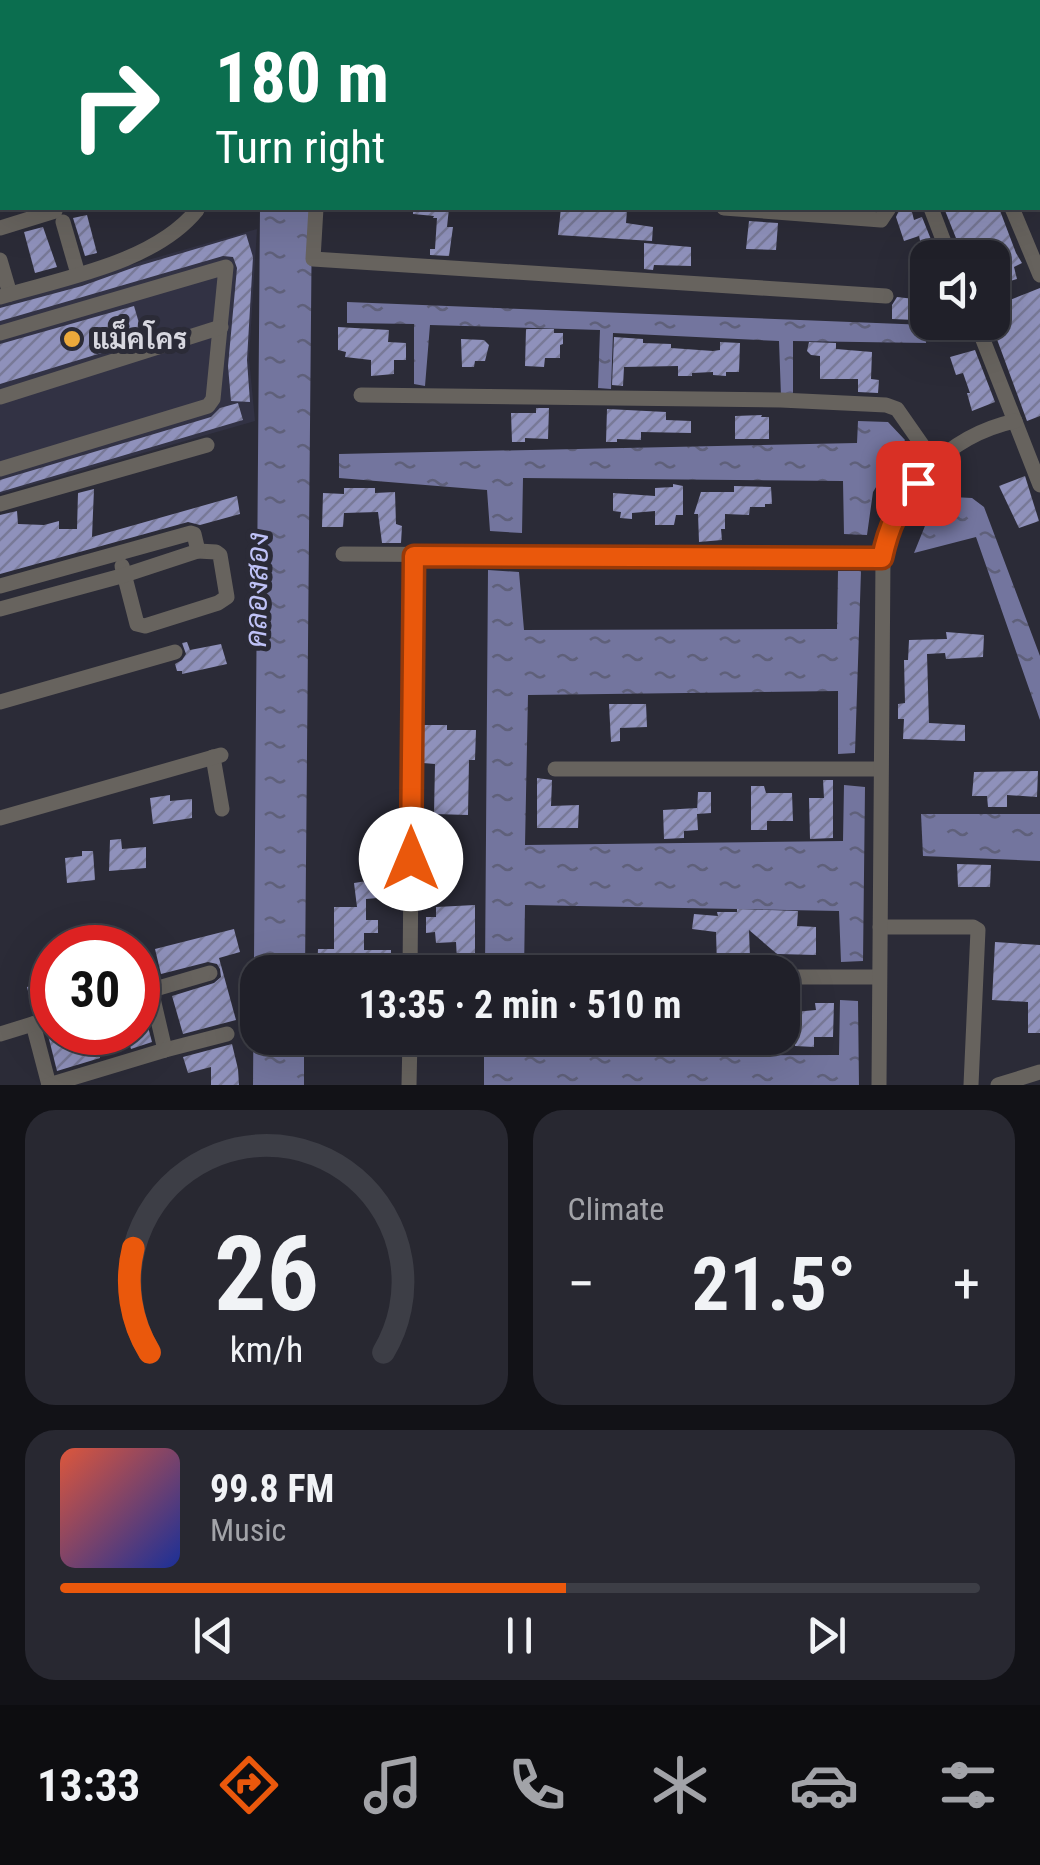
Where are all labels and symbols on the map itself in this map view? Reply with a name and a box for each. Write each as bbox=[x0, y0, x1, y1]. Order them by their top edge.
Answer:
place label: แม็คโคร bbox=[92, 319, 187, 356]
marker: แม็คโคร bbox=[61, 328, 83, 350]
pin bbox=[876, 441, 961, 526]
water label: คลองสอง bbox=[238, 532, 275, 648]
position arrow bbox=[359, 807, 463, 911]
speed limit sign: 30 bbox=[30, 925, 160, 1055]

